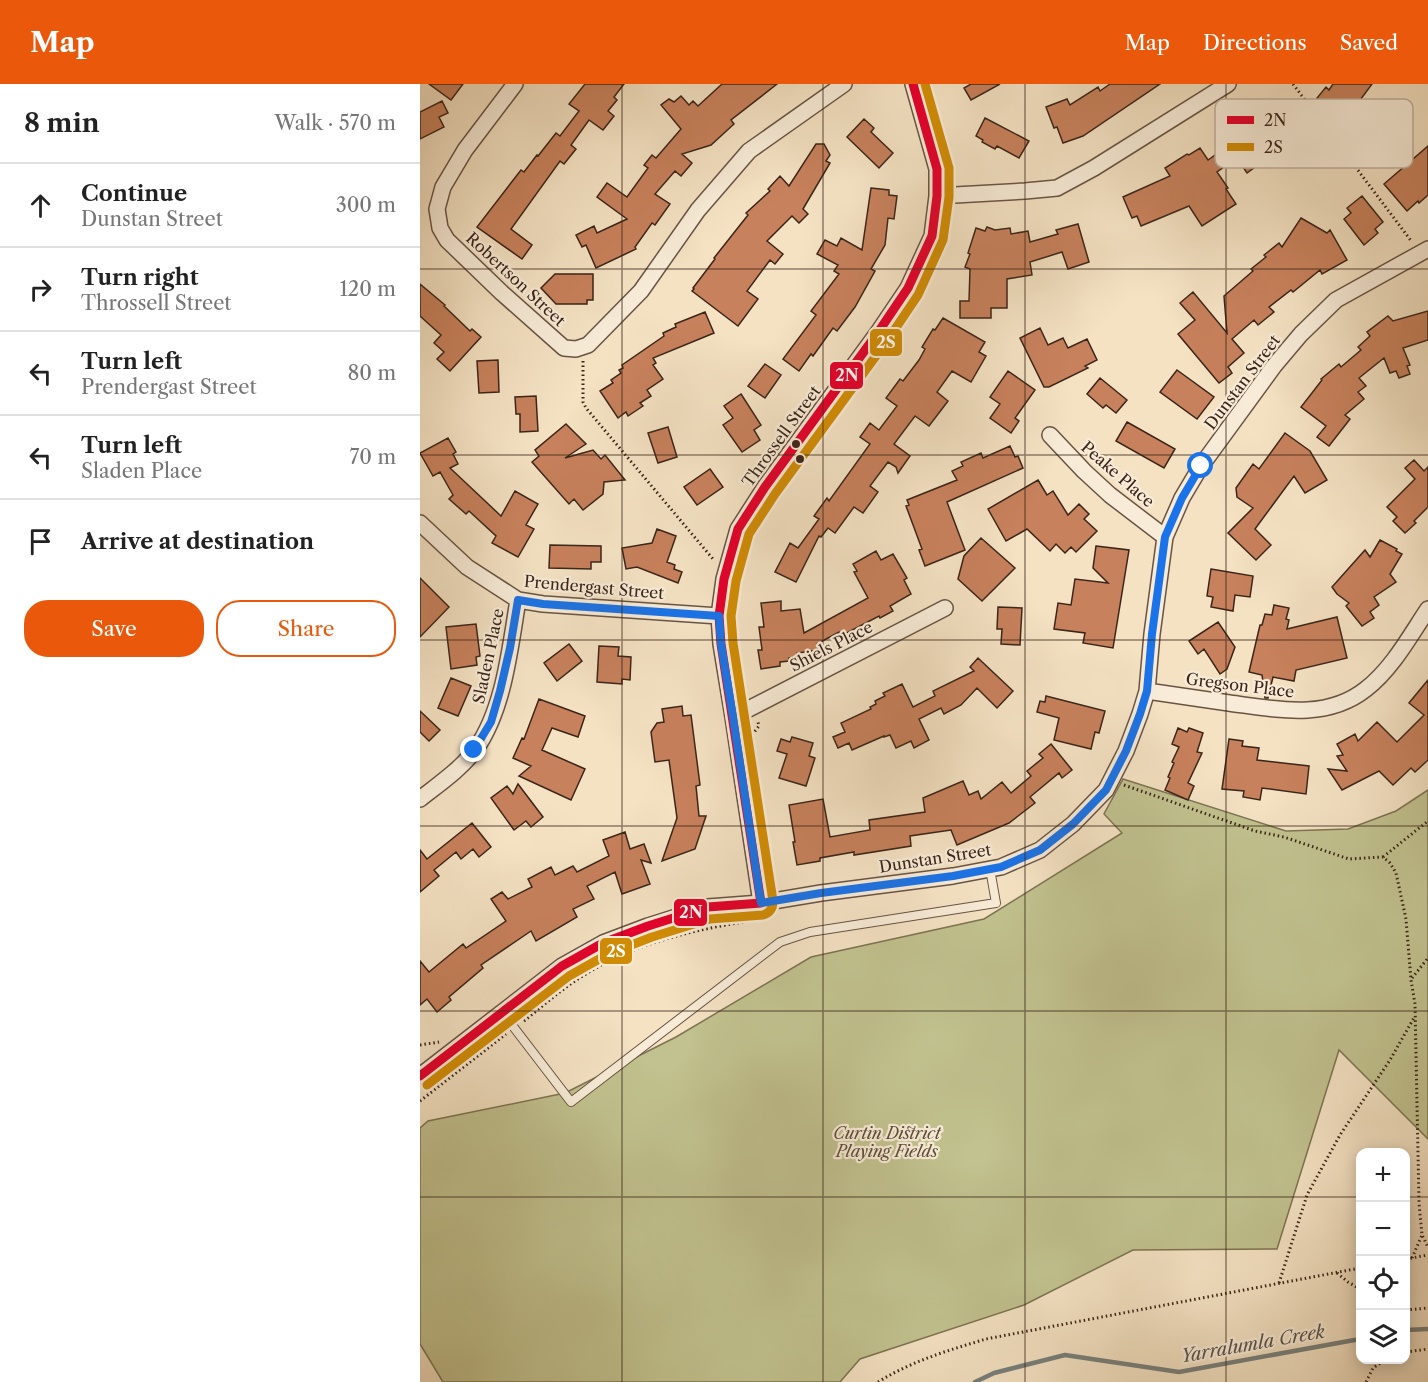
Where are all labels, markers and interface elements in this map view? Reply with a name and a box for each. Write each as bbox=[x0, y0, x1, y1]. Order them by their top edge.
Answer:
text: Map bbox=[30, 25, 94, 59]
text: Map bbox=[1125, 30, 1170, 55]
text: Directions bbox=[1203, 30, 1307, 55]
text: Saved bbox=[1340, 30, 1398, 55]
legend bbox=[1215, 99, 1413, 168]
text: 8 min bbox=[24, 107, 100, 139]
text: 2N bbox=[1264, 110, 1286, 130]
text: Walk · 570 m bbox=[275, 111, 396, 135]
text: 2S bbox=[1264, 137, 1283, 157]
text: Continue bbox=[81, 180, 187, 207]
icon: ahead bbox=[24, 189, 57, 222]
text: 300 m bbox=[336, 193, 396, 217]
text: Dunstan Street bbox=[81, 207, 223, 231]
street label: Robertson Street bbox=[462, 228, 570, 330]
text: Turn right bbox=[81, 264, 199, 291]
icon: right bbox=[24, 273, 57, 306]
text: 120 m bbox=[339, 277, 396, 301]
text: Throssell Street bbox=[81, 291, 231, 315]
line badge: 2S bbox=[869, 328, 903, 357]
street label: Dunstan Street bbox=[1200, 330, 1284, 433]
text: 2S bbox=[876, 332, 896, 352]
text: Turn left bbox=[81, 348, 182, 375]
icon: left bbox=[24, 357, 57, 390]
text: 80 m bbox=[348, 361, 396, 385]
line badge: 2N bbox=[829, 361, 864, 390]
text: 2N bbox=[835, 365, 859, 385]
text: Prendergast Street bbox=[81, 375, 257, 399]
street label: Throssell Street bbox=[738, 381, 825, 491]
text: Turn left bbox=[81, 432, 182, 459]
street label: Peake Place bbox=[1077, 437, 1159, 511]
unlabelled marker bbox=[790, 438, 802, 450]
icon: left bbox=[24, 441, 57, 474]
text: 70 m bbox=[350, 445, 396, 469]
route start bbox=[1187, 452, 1213, 478]
unlabelled marker bbox=[794, 453, 806, 465]
text: Sladen Place bbox=[81, 459, 202, 483]
icon: arrive bbox=[24, 525, 57, 558]
text: Arrive at destination bbox=[81, 528, 314, 555]
street label: Prendergast Street bbox=[523, 571, 665, 603]
button: Save bbox=[24, 600, 204, 657]
button: Share bbox=[216, 600, 396, 657]
street label: Sladen Place bbox=[468, 607, 508, 705]
street label: Shiels Place bbox=[786, 617, 876, 675]
street label: Gregson Place bbox=[1185, 668, 1295, 702]
route end bbox=[460, 736, 486, 762]
street label: Dunstan Street bbox=[877, 839, 993, 877]
line badge: 2N bbox=[673, 898, 708, 927]
text: 2N bbox=[679, 902, 703, 922]
line badge: 2S bbox=[599, 937, 633, 965]
text: 2S bbox=[606, 941, 626, 961]
park label: Curtin District Playing Fields bbox=[833, 1123, 942, 1161]
map controls bbox=[1356, 1148, 1410, 1364]
button: + bbox=[1356, 1148, 1410, 1202]
button: − bbox=[1356, 1202, 1410, 1256]
button: locate bbox=[1356, 1256, 1410, 1310]
button: layers bbox=[1356, 1310, 1410, 1364]
water label: Yarralumla Creek bbox=[1179, 1320, 1327, 1367]

